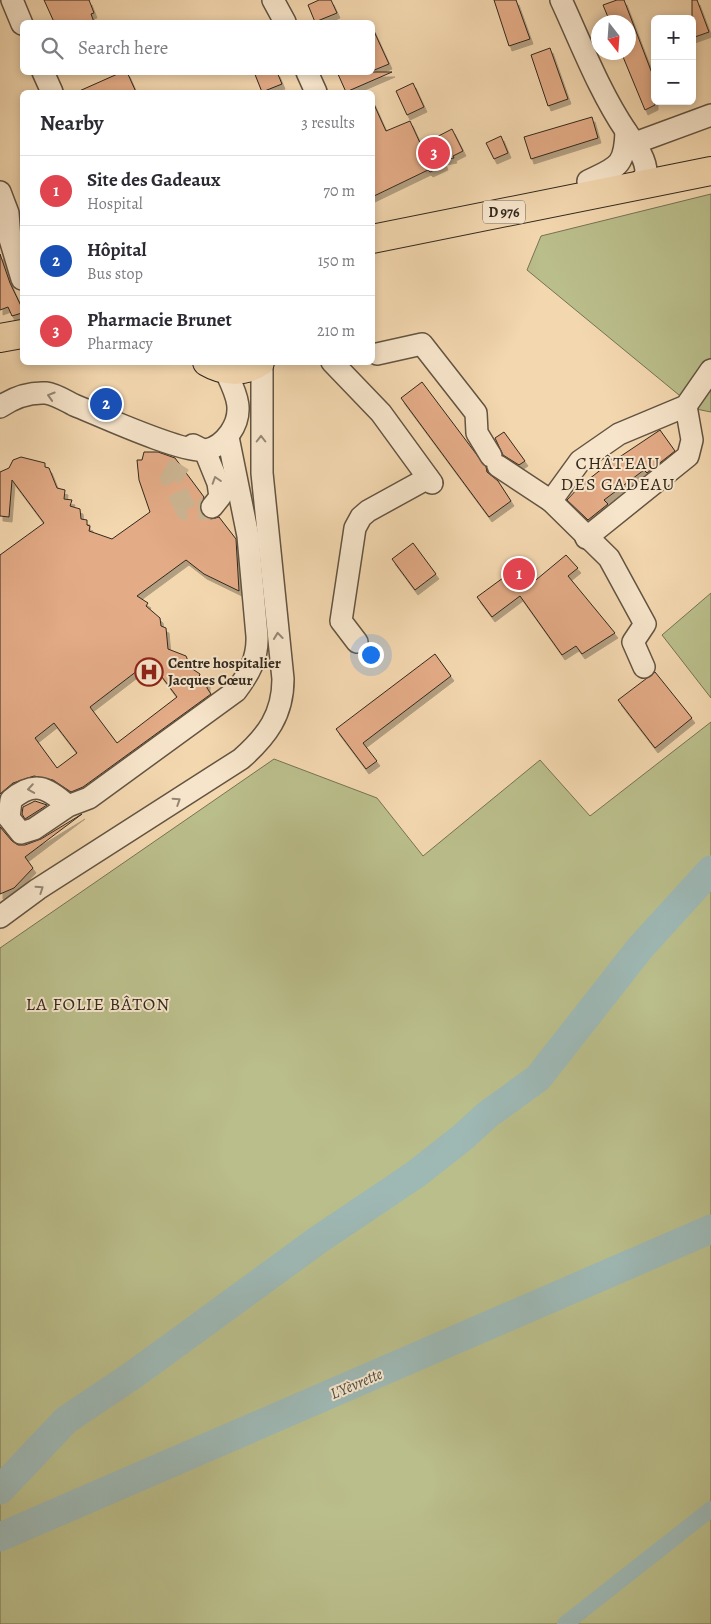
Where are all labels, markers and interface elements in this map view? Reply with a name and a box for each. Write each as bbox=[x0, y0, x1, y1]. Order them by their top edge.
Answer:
north arrow bbox=[591, 15, 636, 60]
map controls bbox=[651, 15, 696, 105]
button: + bbox=[651, 15, 696, 60]
search box bbox=[20, 20, 375, 75]
icon: search bbox=[38, 34, 66, 62]
text: Search here bbox=[78, 35, 168, 61]
button: − bbox=[651, 60, 696, 105]
text: Nearby bbox=[40, 109, 103, 137]
text: 3 results bbox=[301, 112, 355, 134]
pin: 3 bbox=[418, 134, 450, 172]
text: Site des Gadeaux bbox=[87, 167, 220, 193]
text: 1 bbox=[53, 180, 59, 202]
text: 70 m bbox=[323, 180, 355, 202]
text: Hospital bbox=[87, 193, 143, 215]
road number: D 976 bbox=[483, 200, 525, 223]
text: Hôpital bbox=[87, 237, 147, 263]
text: 2 bbox=[52, 250, 60, 272]
text: 150 m bbox=[318, 250, 355, 272]
text: Bus stop bbox=[87, 263, 143, 285]
text: Pharmacie Brunet bbox=[87, 307, 232, 333]
text: 3 bbox=[53, 320, 59, 342]
text: 210 m bbox=[317, 320, 355, 342]
text: Pharmacy bbox=[87, 333, 153, 355]
pin: 2 bbox=[90, 385, 122, 423]
one-way arrow bbox=[47, 392, 56, 402]
one-way arrow bbox=[256, 435, 266, 442]
district label: CHÂTEAU DES GADEAU bbox=[561, 451, 675, 496]
one-way arrow bbox=[212, 476, 222, 484]
pin: 1 bbox=[503, 555, 535, 593]
one-way arrow bbox=[273, 631, 284, 639]
your location bbox=[358, 642, 384, 668]
place label: Centre hospitalier Jacques Cœur bbox=[168, 653, 281, 690]
hospital icon: Centre hospitalier Jacques Cœur bbox=[134, 657, 164, 687]
one-way arrow bbox=[27, 783, 36, 793]
one-way arrow bbox=[171, 798, 180, 807]
one-way arrow bbox=[34, 885, 43, 895]
district label: LA FOLIE BÂTON bbox=[26, 992, 170, 1016]
water label: L'Yèvrette bbox=[327, 1363, 386, 1405]

